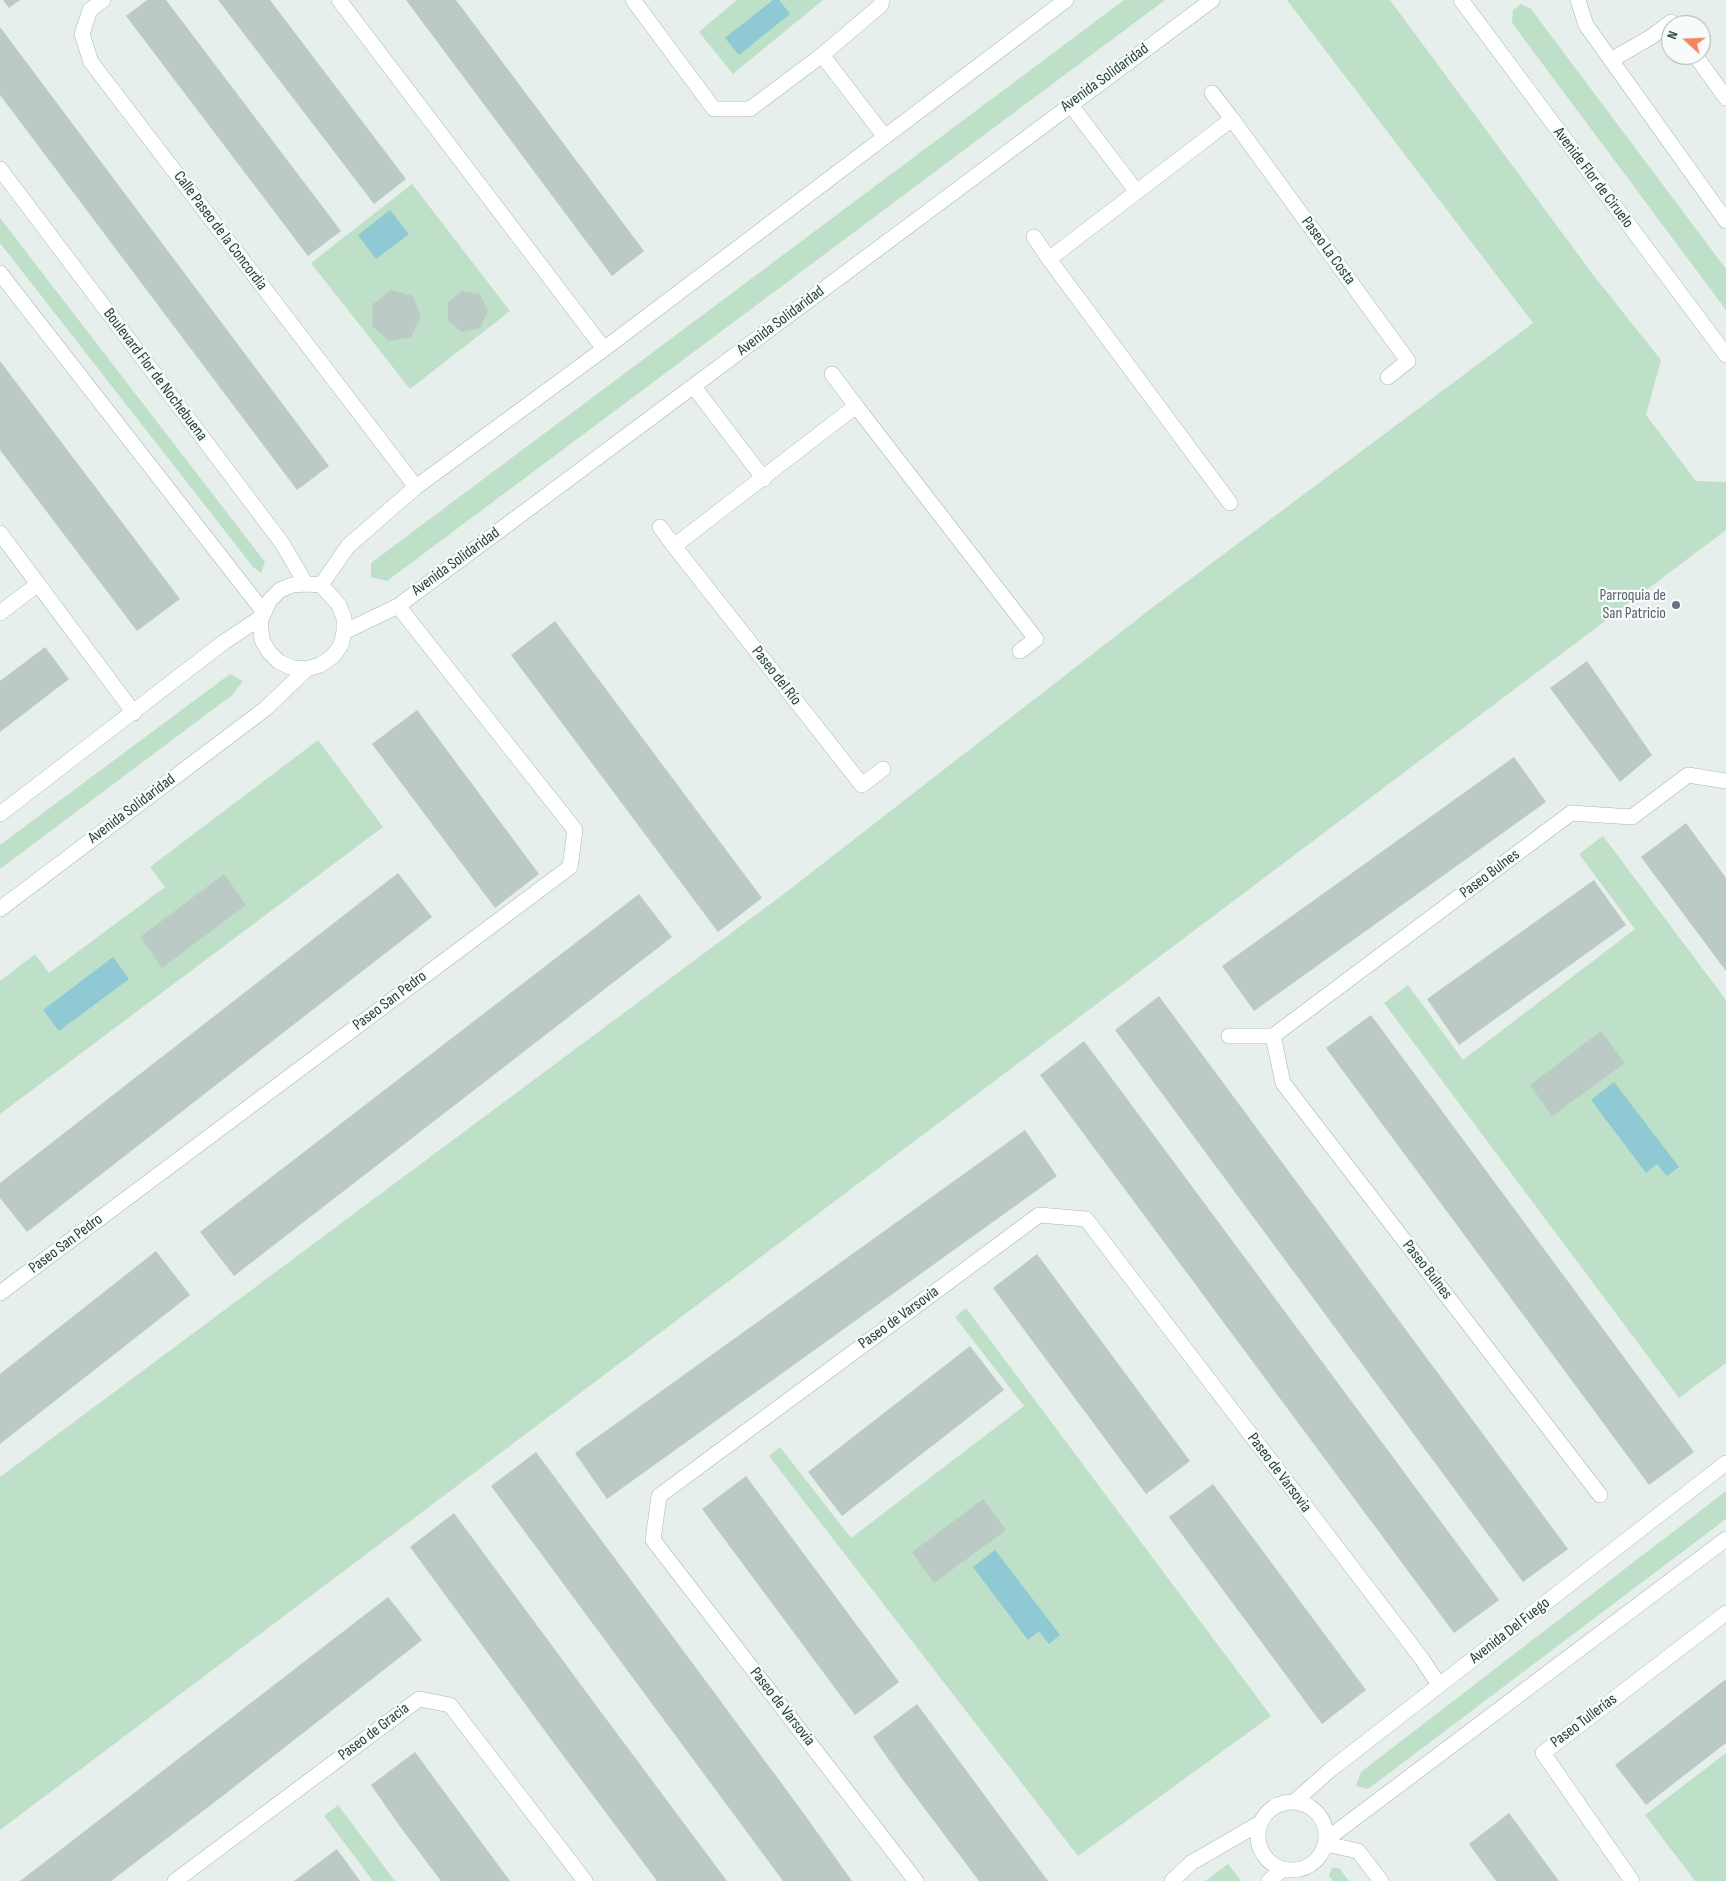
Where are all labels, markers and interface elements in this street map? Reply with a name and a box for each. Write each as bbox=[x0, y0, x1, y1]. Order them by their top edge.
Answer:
north arrow bbox=[1661, 15, 1711, 65]
text: N bbox=[1663, 29, 1682, 41]
street label: Avenida Solidaridad bbox=[1057, 40, 1153, 116]
street label: Avenide Flor de Ciruelo bbox=[1549, 124, 1637, 232]
street label: Calle Paseo de la Concordia bbox=[169, 168, 271, 294]
street label: Paseo La Costa bbox=[1297, 213, 1359, 289]
street label: Avenida Solidaridad bbox=[734, 282, 828, 360]
street label: Boulevard Flor de Nochebuena bbox=[99, 305, 211, 445]
street label: Avenida Solidaridad bbox=[408, 524, 504, 600]
place label: Parroquia de San Patricio bbox=[1600, 586, 1666, 624]
marker: Parroquia de San Patricio bbox=[1670, 599, 1682, 611]
street label: Paseo del Río bbox=[747, 643, 805, 709]
street label: Avenida Solidaridad bbox=[85, 770, 179, 848]
street label: Paseo Bulnes bbox=[1456, 845, 1524, 903]
street label: Paseo San Pedro bbox=[349, 967, 431, 1035]
street label: Paseo San Pedro bbox=[25, 1210, 107, 1278]
street label: Paseo Bulnes bbox=[1398, 1237, 1456, 1303]
street label: Paseo de Varsovia bbox=[855, 1282, 943, 1354]
street label: Paseo de Varsovia bbox=[1243, 1429, 1315, 1517]
street label: Avenida Del Fuego bbox=[1466, 1594, 1554, 1668]
street label: Paseo de Varsovia bbox=[745, 1664, 819, 1750]
street label: Paseo Tullerías bbox=[1547, 1690, 1621, 1752]
street label: Paseo de Gracia bbox=[335, 1699, 413, 1765]

